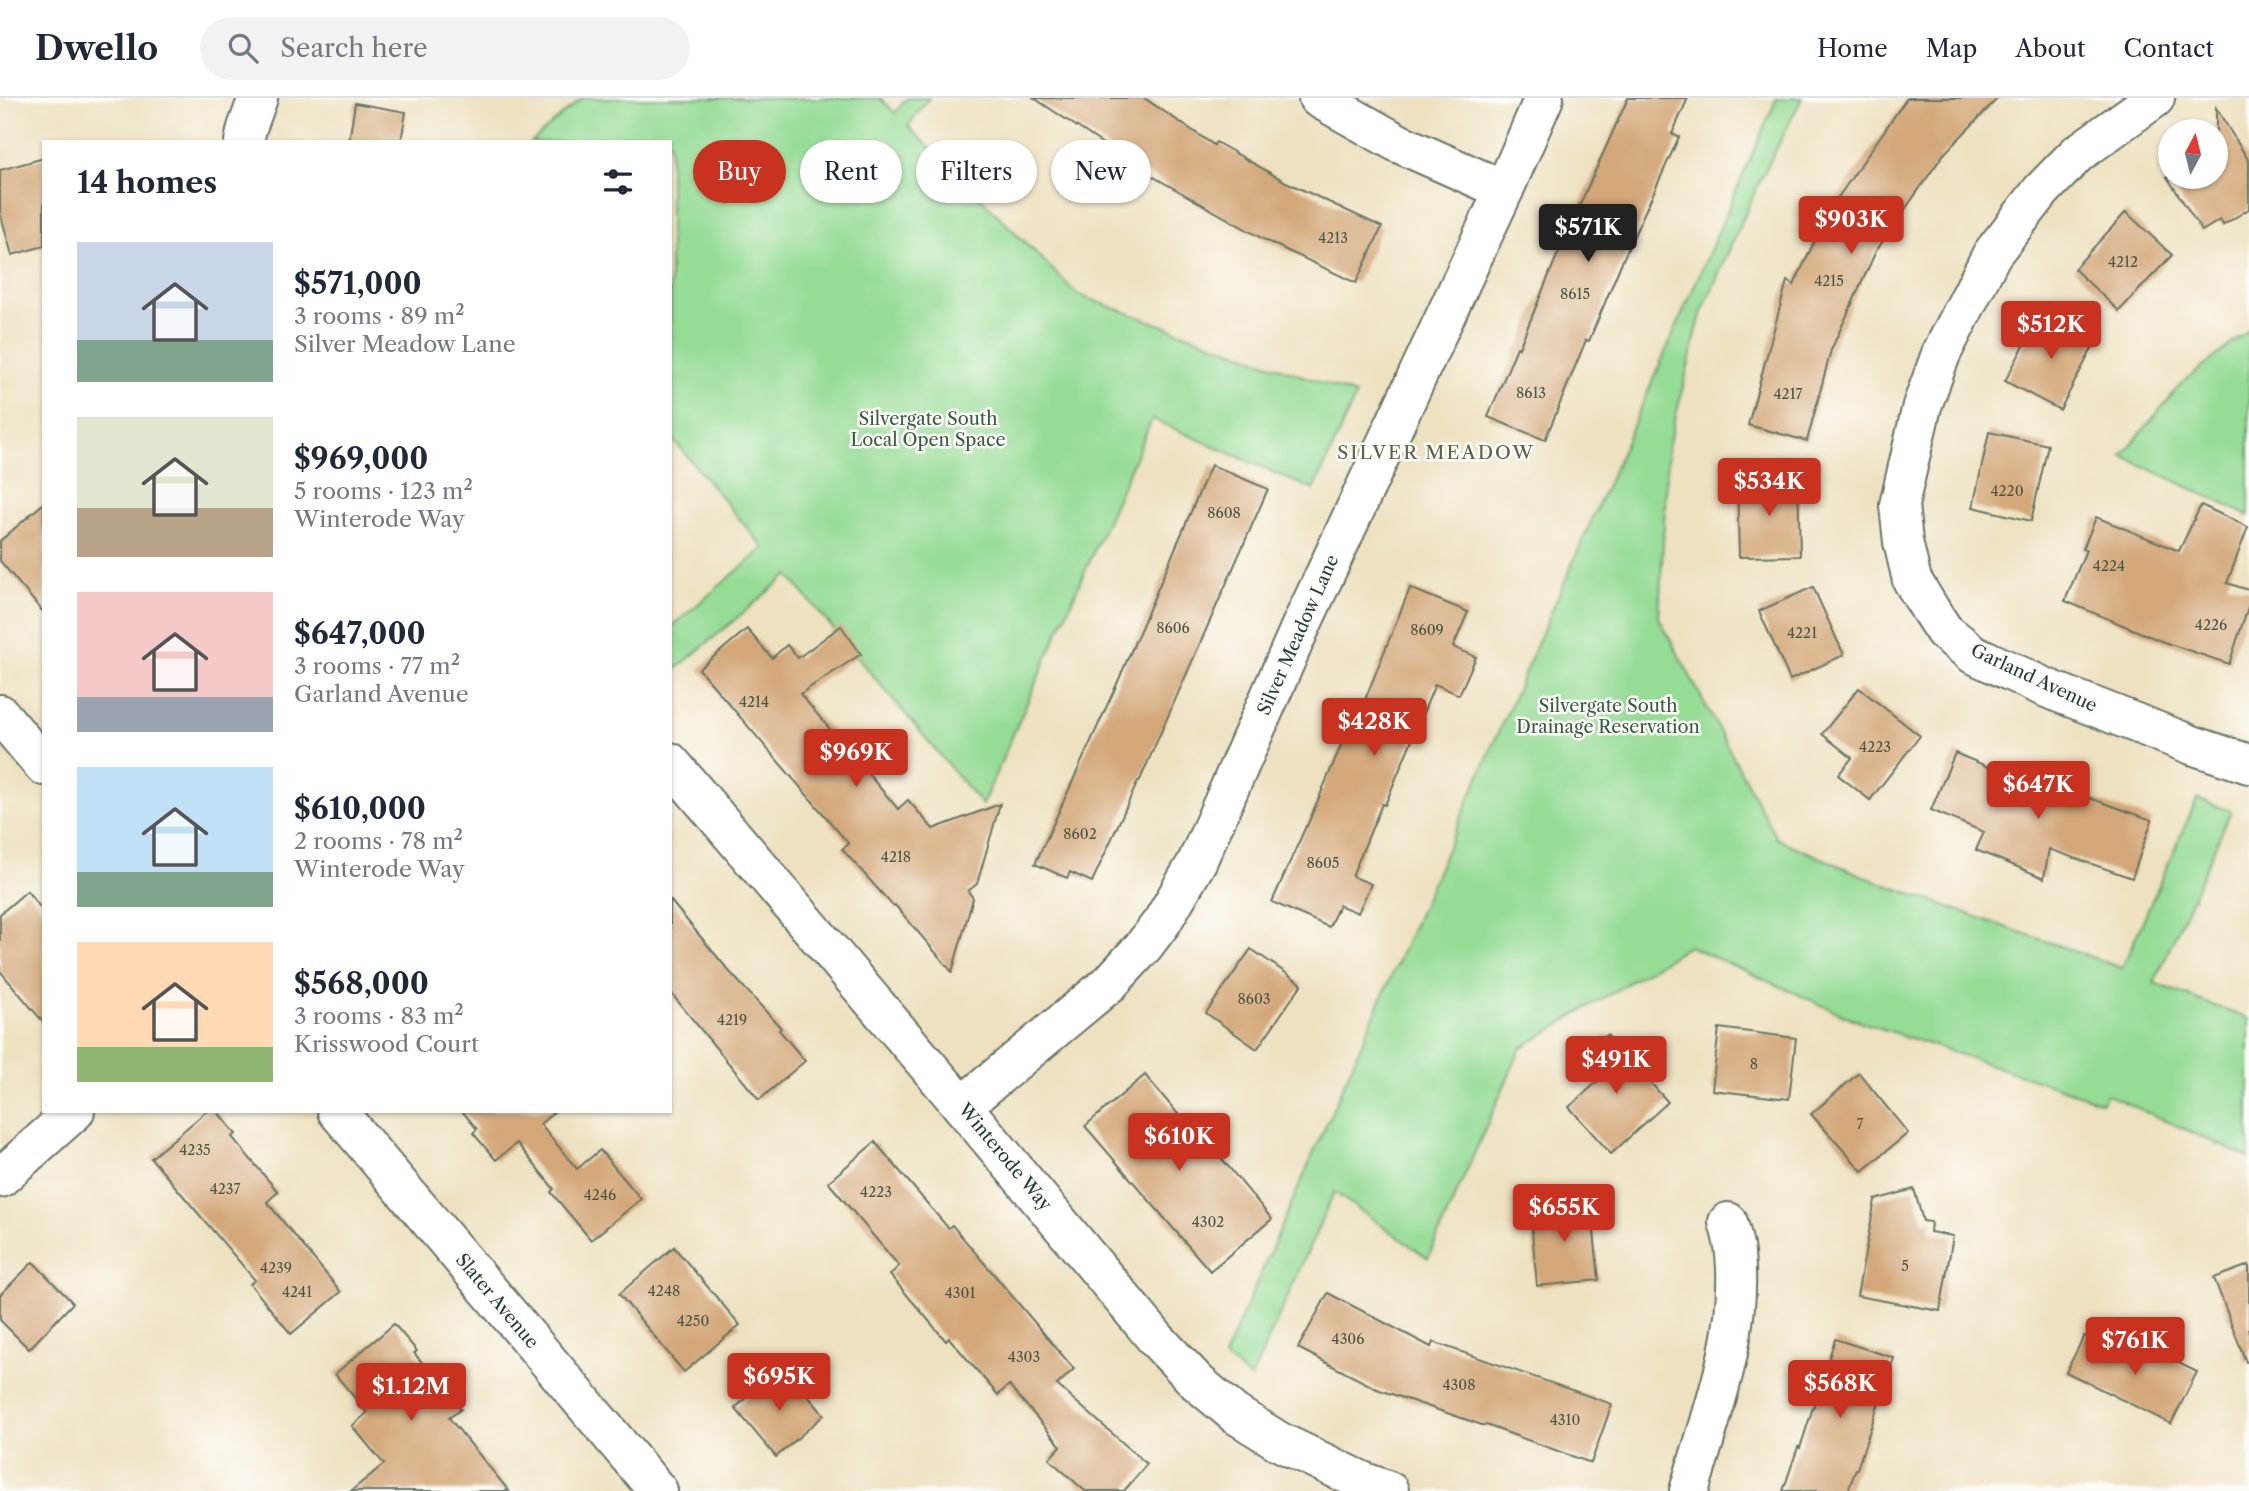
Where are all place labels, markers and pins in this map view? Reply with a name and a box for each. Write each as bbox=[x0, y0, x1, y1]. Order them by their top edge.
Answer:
pin: $903K bbox=[1802, 197, 1900, 256]
pin: $571K bbox=[1539, 204, 1637, 264]
pin: $512K bbox=[2002, 302, 2100, 361]
pin: $534K bbox=[1720, 458, 1818, 518]
pin: $428K bbox=[1325, 698, 1423, 758]
pin: $969K bbox=[807, 730, 905, 789]
pin: $647K bbox=[1989, 762, 2087, 821]
pin: $491K bbox=[1567, 1037, 1665, 1096]
pin: $610K bbox=[1130, 1114, 1228, 1173]
pin: $655K bbox=[1515, 1184, 1613, 1244]
pin: $761K bbox=[2086, 1318, 2184, 1377]
pin: $695K bbox=[730, 1354, 828, 1413]
pin: $568K bbox=[1791, 1360, 1889, 1420]
pin: $1.12M bbox=[354, 1364, 468, 1423]

